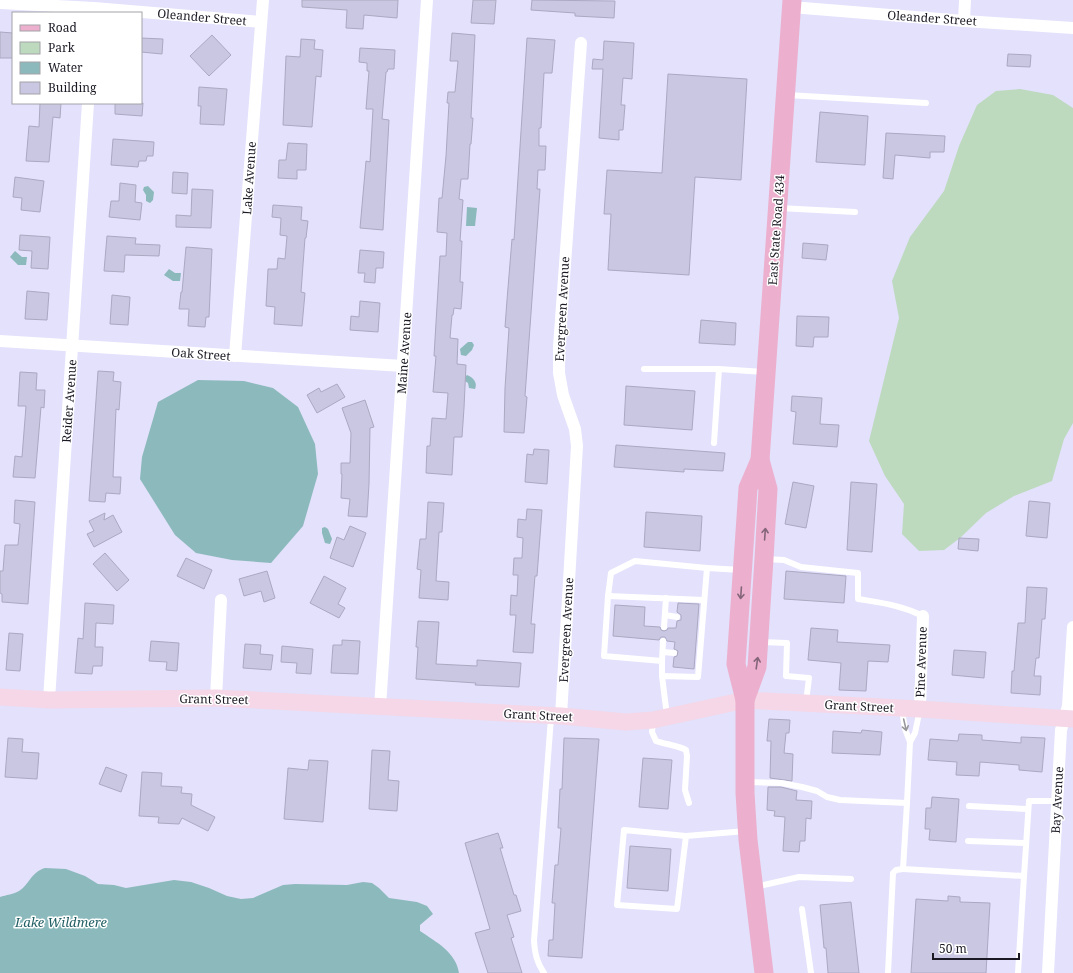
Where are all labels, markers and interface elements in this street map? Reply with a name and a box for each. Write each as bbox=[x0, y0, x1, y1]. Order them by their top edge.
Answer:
street label: Oleander Street bbox=[157, 5, 247, 29]
street label: Oleander Street bbox=[887, 6, 977, 30]
legend bbox=[12, 12, 142, 104]
text: Road bbox=[48, 19, 78, 36]
text: Park bbox=[48, 39, 76, 56]
text: Water bbox=[48, 59, 83, 76]
text: Building bbox=[48, 79, 97, 96]
street label: Lake Avenue bbox=[238, 141, 260, 215]
street label: East State Road 434 bbox=[764, 174, 788, 286]
street label: Evergreen Avenue bbox=[551, 256, 573, 362]
street label: Maine Avenue bbox=[393, 311, 415, 395]
street label: Oak Street bbox=[171, 343, 231, 365]
street label: Reider Avenue bbox=[58, 359, 80, 443]
one-way arrow bbox=[762, 528, 769, 541]
street label: Evergreen Avenue bbox=[555, 577, 577, 683]
one-way arrow bbox=[737, 586, 745, 599]
street label: Pine Avenue bbox=[911, 626, 931, 698]
one-way arrow bbox=[753, 657, 761, 670]
street label: Grant Street bbox=[179, 690, 249, 708]
street label: Grant Street bbox=[824, 696, 894, 716]
street label: Grant Street bbox=[503, 705, 573, 725]
one-way arrow bbox=[901, 719, 909, 732]
street label: Bay Avenue bbox=[1047, 766, 1067, 834]
water label: Lake Wildmere bbox=[14, 913, 108, 931]
scale bar bbox=[933, 935, 1019, 961]
text: 50 m bbox=[939, 940, 967, 957]

